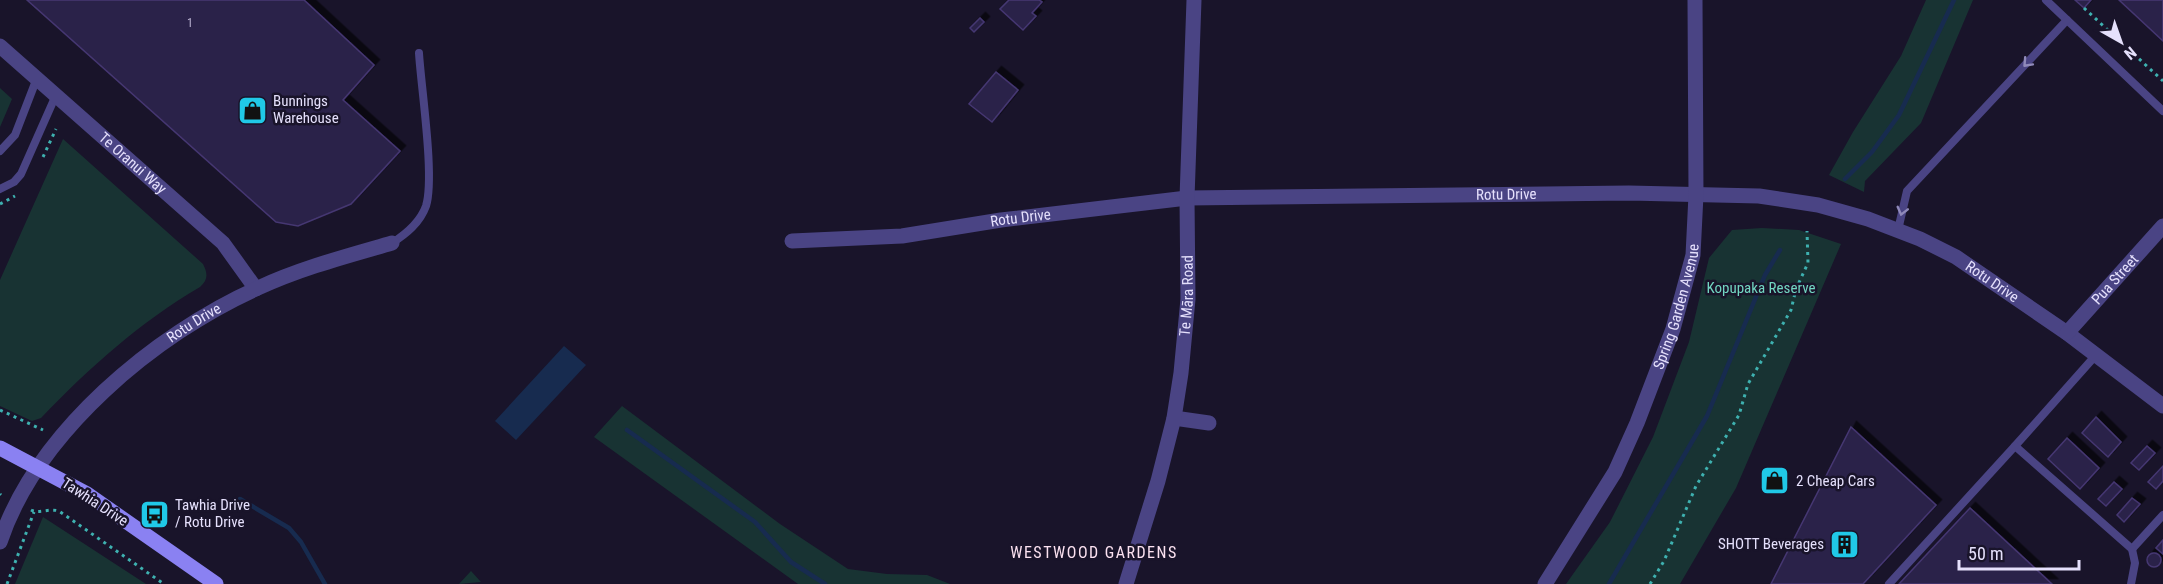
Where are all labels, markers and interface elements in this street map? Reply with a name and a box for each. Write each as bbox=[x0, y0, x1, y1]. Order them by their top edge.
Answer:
north arrow bbox=[2091, 12, 2151, 72]
house number: 1 bbox=[187, 16, 193, 30]
text: N bbox=[2120, 43, 2140, 64]
one-way arrow bbox=[2023, 57, 2034, 67]
place label: Bunnings Warehouse bbox=[273, 92, 339, 127]
shop icon: Bunnings Warehouse bbox=[236, 94, 268, 126]
street label: Te Oranui Way bbox=[95, 129, 170, 198]
street label: Rotu Drive bbox=[1476, 185, 1537, 204]
street label: Rotu Drive bbox=[989, 205, 1052, 231]
one-way arrow bbox=[1897, 205, 1910, 215]
street label: Spring Garden Avenue bbox=[1649, 244, 1703, 372]
street label: Pua Street bbox=[2088, 251, 2142, 308]
street label: Te Māra Road bbox=[1176, 255, 1197, 337]
street label: Rotu Drive bbox=[1962, 257, 2022, 306]
park label: Kopupaka Reserve bbox=[1706, 279, 1816, 297]
street label: Rotu Drive bbox=[163, 299, 224, 347]
shop icon: 2 Cheap Cars bbox=[1759, 465, 1791, 497]
place label: 2 Cheap Cars bbox=[1796, 472, 1875, 490]
street label: Tawhia Drive bbox=[59, 474, 131, 530]
place label: Tawhia Drive / Rotu Drive bbox=[175, 496, 250, 531]
bus stop icon: Tawhia Drive / Rotu Drive bbox=[138, 498, 170, 530]
building icon: SHOTT Beverages bbox=[1829, 528, 1861, 560]
scale bar bbox=[1959, 533, 2079, 571]
place label: SHOTT Beverages bbox=[1718, 535, 1824, 553]
district label: WESTWOOD GARDENS bbox=[1010, 543, 1178, 562]
text: 50 m bbox=[1968, 543, 2003, 564]

